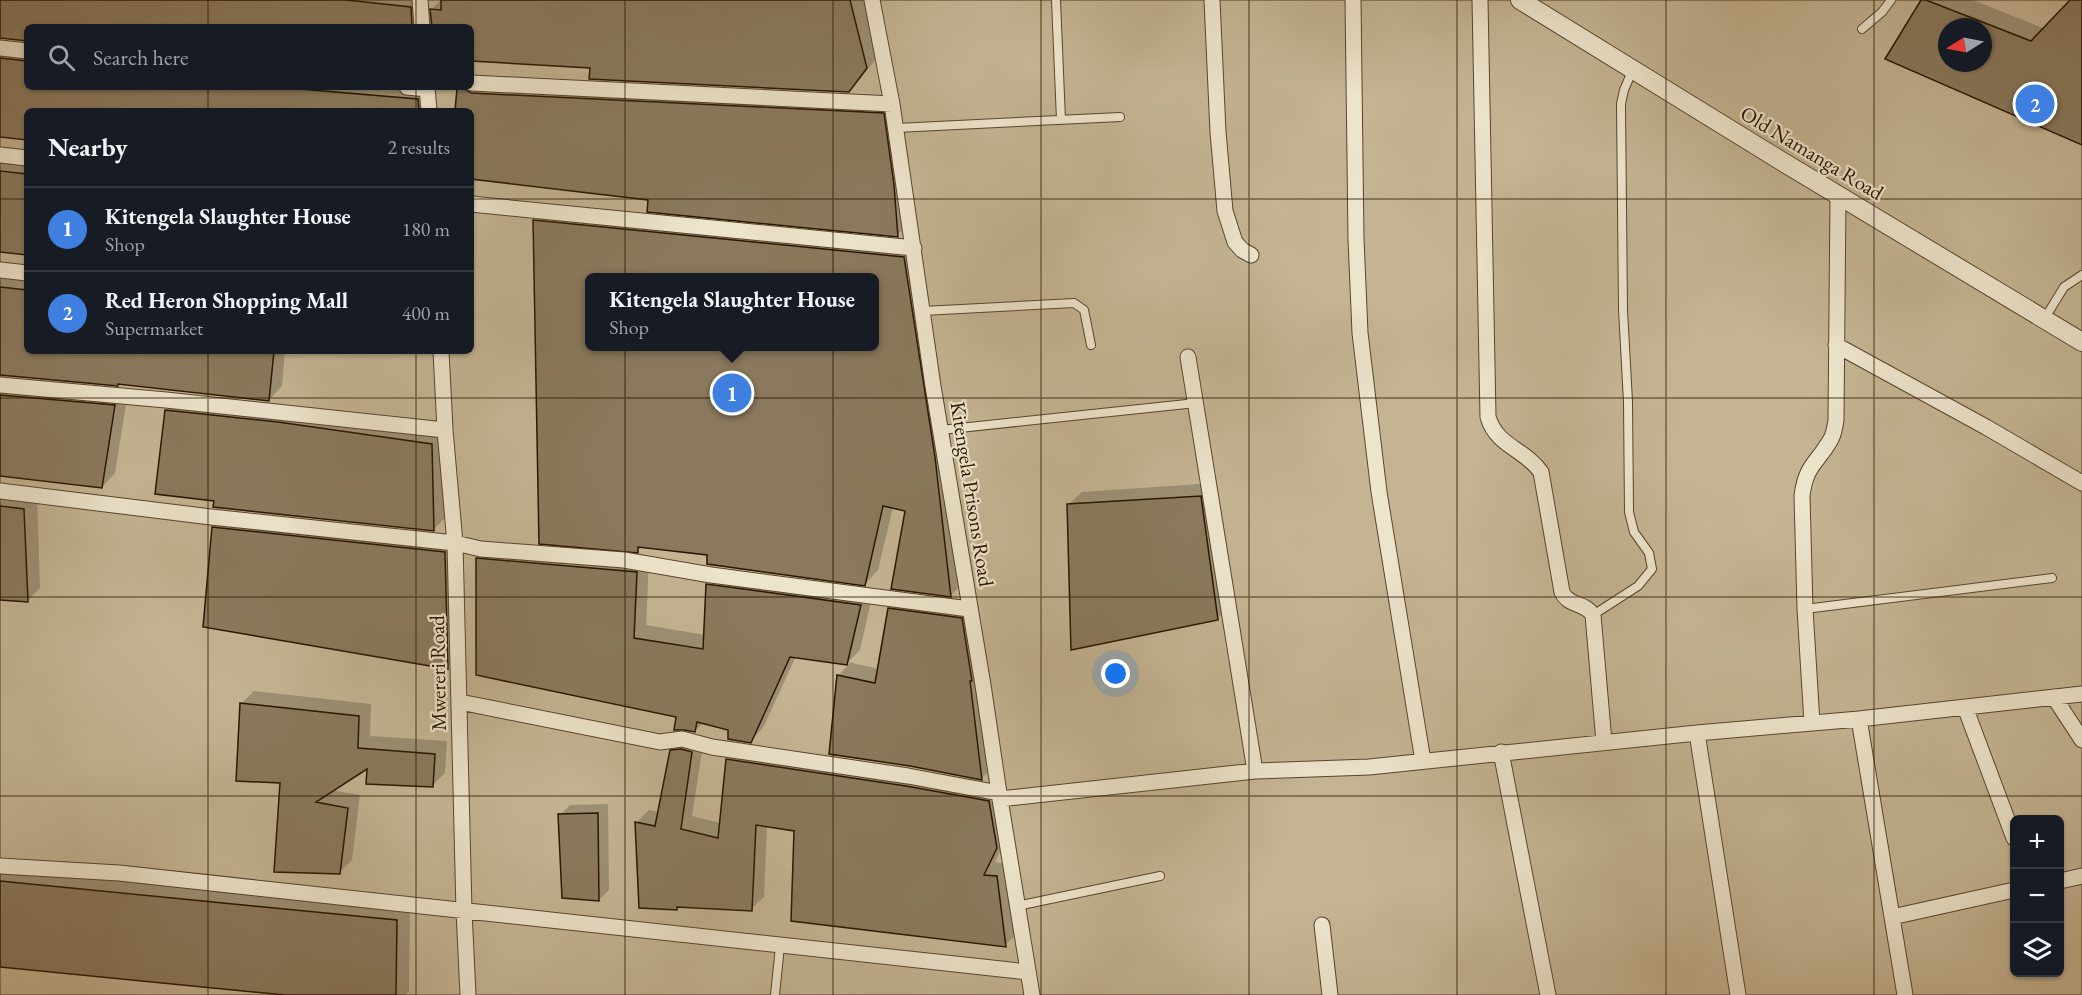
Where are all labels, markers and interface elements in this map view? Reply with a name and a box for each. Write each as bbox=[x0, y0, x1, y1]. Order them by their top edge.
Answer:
north arrow bbox=[1938, 18, 1992, 72]
search box bbox=[24, 24, 474, 90]
icon: search bbox=[45, 41, 78, 74]
text: Search here bbox=[93, 43, 188, 72]
pin: 2 bbox=[2016, 82, 2054, 126]
street label: Old Namanga Road bbox=[1736, 99, 1889, 206]
text: Nearby bbox=[48, 130, 128, 164]
text: 2 results bbox=[387, 134, 450, 160]
text: Kitengela Slaughter House bbox=[105, 202, 351, 231]
text: 1 bbox=[62, 216, 73, 242]
text: 180 m bbox=[402, 216, 450, 242]
text: Shop bbox=[105, 231, 145, 257]
popup bbox=[585, 273, 879, 351]
text: Kitengela Slaughter House bbox=[609, 285, 855, 314]
text: Red Heron Shopping Mall bbox=[105, 286, 348, 315]
text: 2 bbox=[62, 300, 73, 326]
text: 400 m bbox=[402, 300, 450, 326]
text: Shop bbox=[609, 314, 649, 340]
text: Supermarket bbox=[105, 315, 203, 341]
pin: 1 bbox=[712, 370, 752, 416]
street label: Kitengela Prisons Road bbox=[945, 399, 1001, 589]
street label: Mwereri Road bbox=[423, 615, 452, 731]
your location bbox=[1101, 659, 1130, 688]
map controls bbox=[2010, 815, 2064, 977]
button: + bbox=[2010, 815, 2064, 869]
button: − bbox=[2010, 869, 2064, 923]
button: layers bbox=[2010, 923, 2064, 977]

